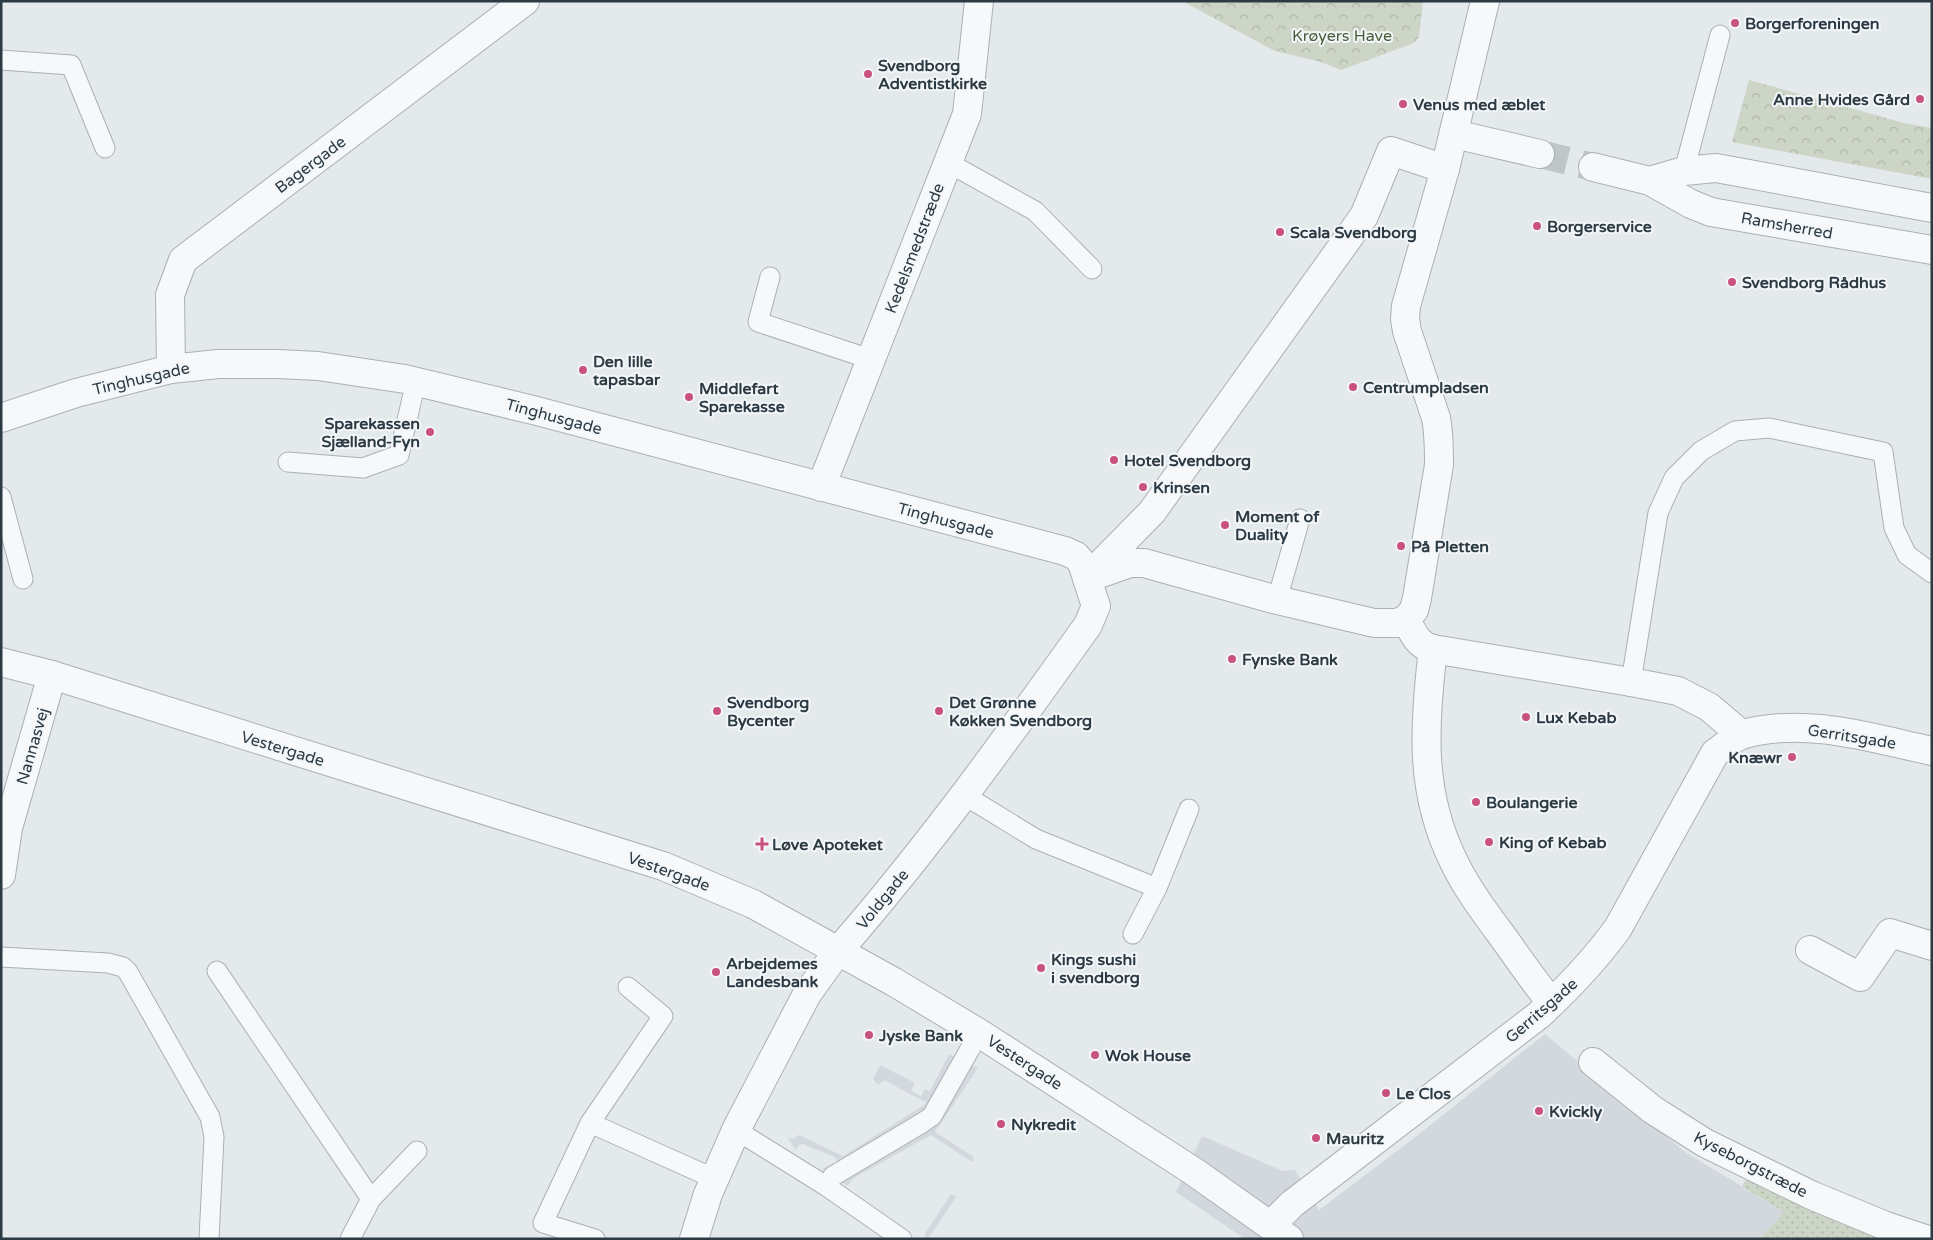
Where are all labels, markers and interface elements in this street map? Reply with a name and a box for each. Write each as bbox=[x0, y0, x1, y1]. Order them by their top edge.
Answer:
place label: Borgerforeningen bbox=[1745, 14, 1880, 34]
marker: Borgerforeningen bbox=[1729, 17, 1741, 29]
park label: Krøyers Have bbox=[1292, 26, 1392, 46]
place label: Svendborg Adventistkirke bbox=[878, 56, 987, 94]
marker: Svendborg Adventistkirke bbox=[862, 68, 874, 80]
place label: Anne Hvides Gård bbox=[1773, 90, 1910, 110]
marker: Anne Hvides Gård bbox=[1914, 93, 1926, 105]
place label: Venus med æblet bbox=[1413, 95, 1546, 115]
marker: Venus med æblet bbox=[1397, 98, 1409, 110]
street label: Bagergade bbox=[271, 132, 350, 198]
street label: Kedelsmedstræde bbox=[881, 180, 949, 316]
street label: Ramsherred bbox=[1739, 208, 1834, 244]
place label: Borgerservice bbox=[1547, 217, 1652, 237]
marker: Borgerservice bbox=[1531, 220, 1543, 232]
place label: Scala Svendborg bbox=[1290, 223, 1417, 243]
marker: Scala Svendborg bbox=[1274, 226, 1286, 238]
place label: Svendborg Rådhus bbox=[1742, 273, 1886, 293]
marker: Svendborg Rådhus bbox=[1726, 276, 1738, 288]
place label: Den lille tapasbar bbox=[592, 352, 661, 390]
street label: Tinghusgade bbox=[91, 358, 192, 400]
marker: Den lille tapasbar bbox=[577, 364, 589, 376]
place label: Centrumpladsen bbox=[1363, 378, 1489, 398]
place label: Middlefart Sparekasse bbox=[699, 379, 785, 417]
marker: Centrumpladsen bbox=[1347, 381, 1359, 393]
marker: Middlefart Sparekasse bbox=[683, 391, 695, 403]
street label: Tinghusgade bbox=[503, 395, 604, 439]
place label: Sparekassen Sjælland-Fyn bbox=[321, 414, 420, 452]
marker: Sparekassen Sjælland-Fyn bbox=[424, 426, 436, 438]
place label: Hotel Svendborg bbox=[1124, 451, 1251, 471]
marker: Hotel Svendborg bbox=[1108, 454, 1120, 466]
place label: Krinsen bbox=[1153, 478, 1210, 498]
marker: Krinsen bbox=[1137, 481, 1149, 493]
street label: Tinghusgade bbox=[895, 499, 996, 543]
place label: Moment of Duality bbox=[1235, 507, 1320, 545]
marker: Moment of Duality bbox=[1219, 519, 1231, 531]
place label: På Pletten bbox=[1411, 537, 1489, 557]
marker: På Pletten bbox=[1395, 540, 1407, 552]
place label: Fynske Bank bbox=[1242, 650, 1338, 670]
marker: Fynske Bank bbox=[1226, 653, 1238, 665]
place label: Svendborg Bycenter bbox=[727, 693, 809, 731]
place label: Det Grønne Køkken Svendborg bbox=[949, 693, 1092, 731]
street label: Nannasvej bbox=[12, 705, 54, 787]
marker: Svendborg Bycenter bbox=[711, 705, 723, 717]
marker: Det Grønne Køkken Svendborg bbox=[933, 705, 945, 717]
place label: Lux Kebab bbox=[1536, 708, 1617, 728]
marker: Lux Kebab bbox=[1520, 711, 1532, 723]
street label: Gerritsgade bbox=[1806, 720, 1898, 754]
street label: Vestergade bbox=[239, 727, 327, 771]
place label: Knæwr bbox=[1728, 748, 1783, 768]
marker: Knæwr bbox=[1786, 751, 1798, 763]
place label: Boulangerie bbox=[1486, 793, 1578, 813]
marker: Boulangerie bbox=[1470, 796, 1482, 808]
place label: King of Kebab bbox=[1499, 833, 1607, 853]
place label: Løve Apoteket bbox=[772, 835, 884, 855]
marker: King of Kebab bbox=[1483, 836, 1495, 848]
marker: Løve Apoteket bbox=[756, 838, 768, 850]
street label: Vestergade bbox=[625, 848, 713, 896]
street label: Voldgade bbox=[852, 865, 913, 934]
place label: Kings sushi i svendborg bbox=[1051, 950, 1140, 988]
place label: Arbejdemes Landesbank bbox=[726, 954, 819, 992]
marker: Kings sushi i svendborg bbox=[1035, 962, 1047, 974]
marker: Arbejdemes Landesbank bbox=[710, 966, 722, 978]
street label: Gerritsgade bbox=[1501, 974, 1582, 1048]
place label: Jyske Bank bbox=[878, 1026, 963, 1046]
marker: Jyske Bank bbox=[863, 1029, 875, 1041]
street label: Vestergade bbox=[983, 1031, 1066, 1095]
place label: Wok House bbox=[1105, 1046, 1191, 1066]
marker: Wok House bbox=[1089, 1049, 1101, 1061]
place label: Le Clos bbox=[1396, 1084, 1451, 1104]
marker: Le Clos bbox=[1380, 1087, 1392, 1099]
place label: Kvickly bbox=[1549, 1102, 1602, 1122]
marker: Kvickly bbox=[1533, 1105, 1545, 1117]
place label: Nykredit bbox=[1011, 1115, 1077, 1135]
marker: Nykredit bbox=[995, 1118, 1007, 1130]
street label: Kyseborgstræde bbox=[1690, 1128, 1811, 1202]
place label: Mauritz bbox=[1326, 1129, 1384, 1149]
marker: Mauritz bbox=[1310, 1132, 1322, 1144]

